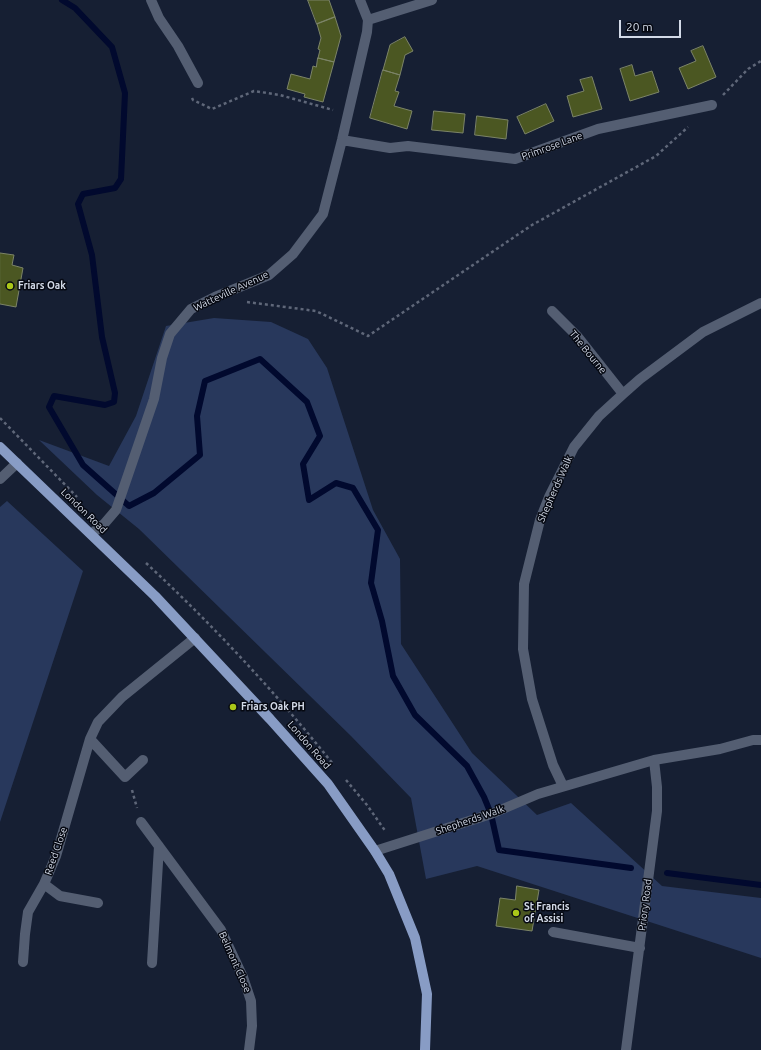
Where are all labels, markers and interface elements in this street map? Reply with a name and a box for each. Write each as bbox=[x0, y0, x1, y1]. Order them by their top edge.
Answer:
scale bar bbox=[621, 12, 683, 38]
text: 20 m bbox=[626, 20, 653, 33]
street label: Primrose Lane bbox=[520, 129, 584, 163]
street label: Watteville Avenue bbox=[191, 268, 271, 314]
place label: Friars Oak bbox=[18, 280, 66, 292]
marker: Friars Oak bbox=[5, 281, 15, 291]
street label: The Bourne bbox=[567, 328, 609, 376]
street label: Shepherds Walk bbox=[535, 454, 575, 524]
street label: London Road bbox=[58, 486, 110, 536]
place label: Friars Oak PH bbox=[241, 701, 305, 713]
marker: Friars Oak PH bbox=[228, 702, 238, 712]
street label: London Road bbox=[285, 719, 333, 771]
street label: Shepherds Walk bbox=[434, 803, 506, 837]
street label: Reed Close bbox=[42, 825, 70, 877]
street label: Priory Road bbox=[636, 878, 654, 932]
place label: St Francis of Assisi bbox=[524, 901, 570, 924]
marker: St Francis of Assisi bbox=[511, 908, 521, 918]
street label: Belmont Close bbox=[216, 930, 254, 994]

